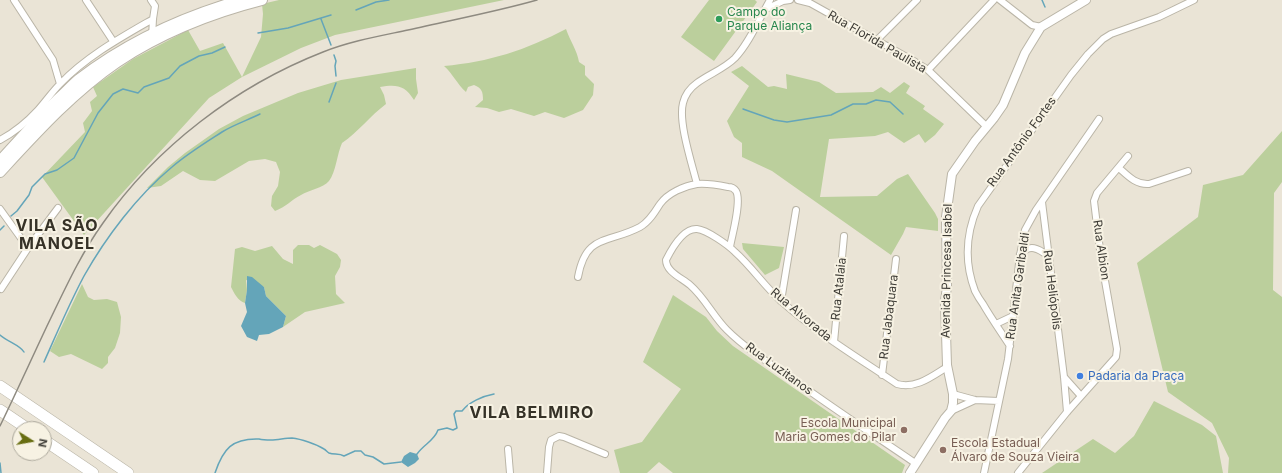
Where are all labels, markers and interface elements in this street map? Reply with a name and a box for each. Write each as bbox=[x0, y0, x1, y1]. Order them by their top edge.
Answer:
place label: Campo do Parque Aliança bbox=[727, 5, 812, 33]
street label: Rua Florida Paulista bbox=[825, 8, 929, 76]
marker: Campo do Parque Aliança bbox=[714, 14, 724, 24]
street label: Rua Antônio Fortes bbox=[985, 94, 1059, 190]
street label: Avenida Princesa Isabel bbox=[939, 204, 955, 338]
district label: VILA SÃO MANOEL bbox=[15, 216, 99, 254]
street label: Rua Albion bbox=[1090, 219, 1112, 281]
street label: Rua Anita Garibaldi bbox=[1003, 232, 1033, 340]
street label: Rua Heliópolis bbox=[1040, 249, 1064, 331]
street label: Rua Atalaia bbox=[829, 257, 849, 321]
street label: Rua Jabaquara bbox=[877, 274, 901, 360]
street label: Rua Alvorada bbox=[768, 285, 834, 345]
street label: Rua Luzitanos bbox=[743, 340, 815, 398]
place label: Padaria da Praça bbox=[1088, 369, 1184, 383]
marker: Padaria da Praça bbox=[1075, 371, 1085, 381]
district label: VILA BELMIRO bbox=[470, 403, 594, 423]
place label: Escola Municipal Maria Gomes do Pilar bbox=[775, 416, 896, 444]
north arrow bbox=[12, 421, 52, 461]
marker: Escola Municipal Maria Gomes do Pilar bbox=[899, 425, 909, 435]
place label: Escola Estadual Álvaro de Souza Vieira bbox=[951, 436, 1079, 464]
text: N bbox=[35, 438, 50, 449]
marker: Escola Estadual Álvaro de Souza Vieira bbox=[938, 445, 948, 455]

